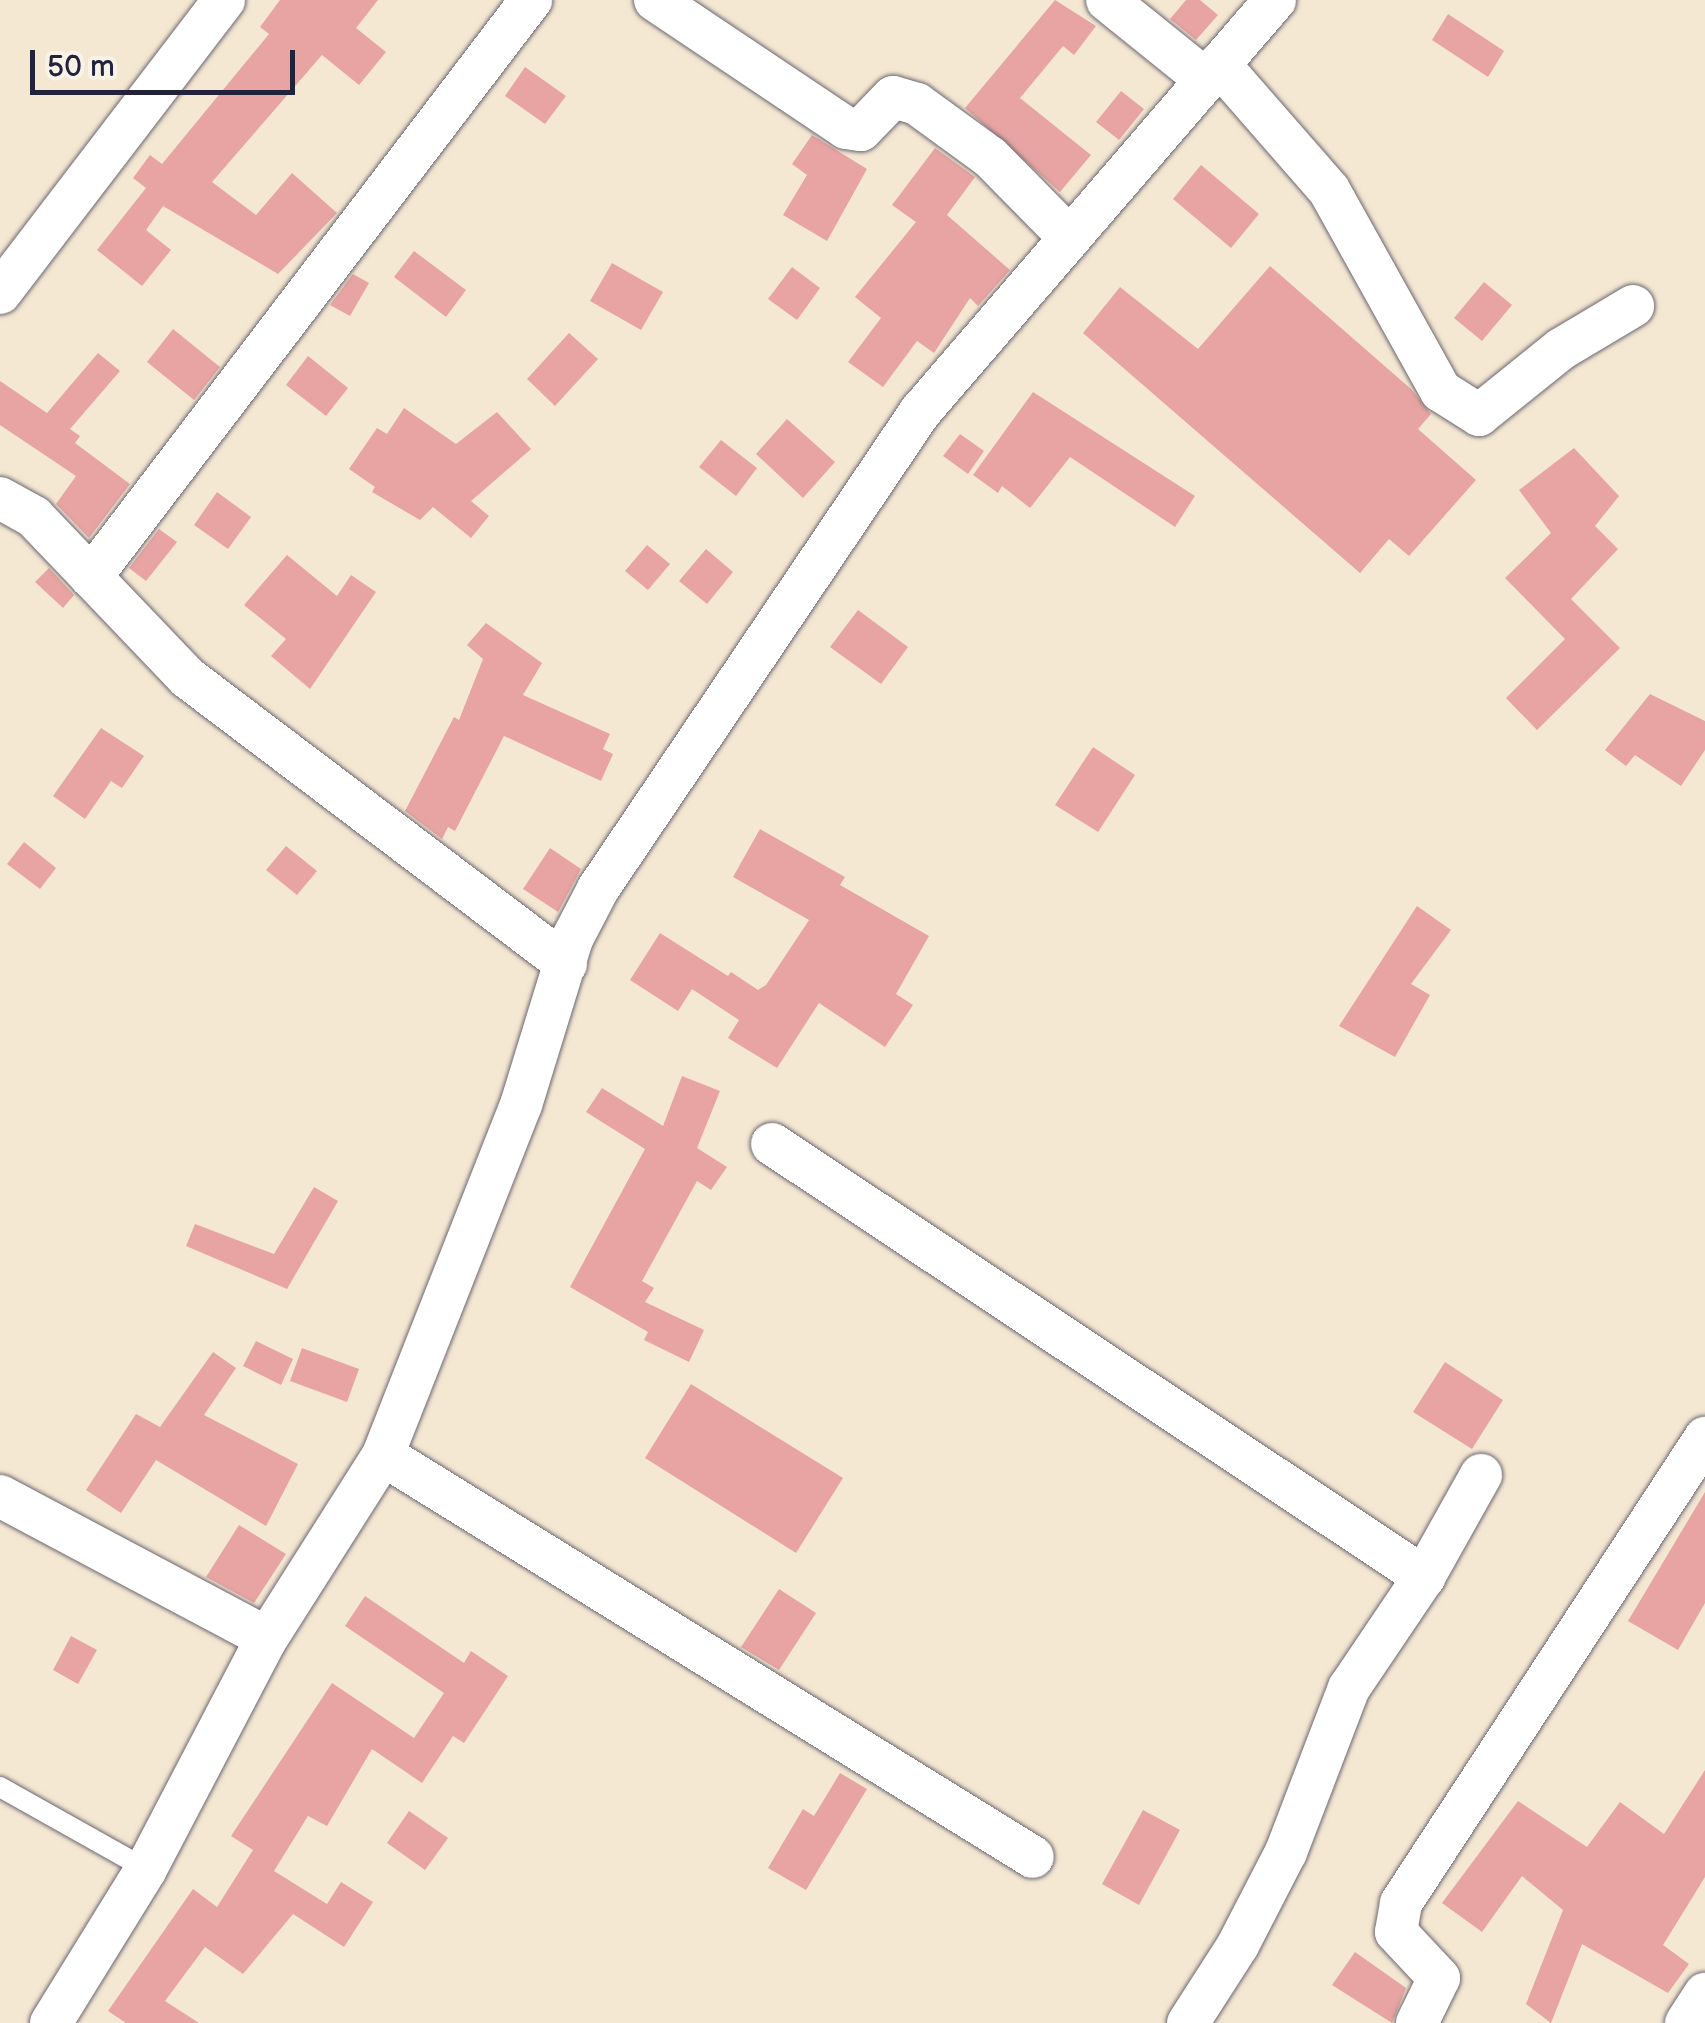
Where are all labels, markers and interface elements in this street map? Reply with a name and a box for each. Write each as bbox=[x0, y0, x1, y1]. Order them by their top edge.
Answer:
scale bar bbox=[35, 30, 300, 92]
text: 50 m bbox=[47, 49, 115, 85]

